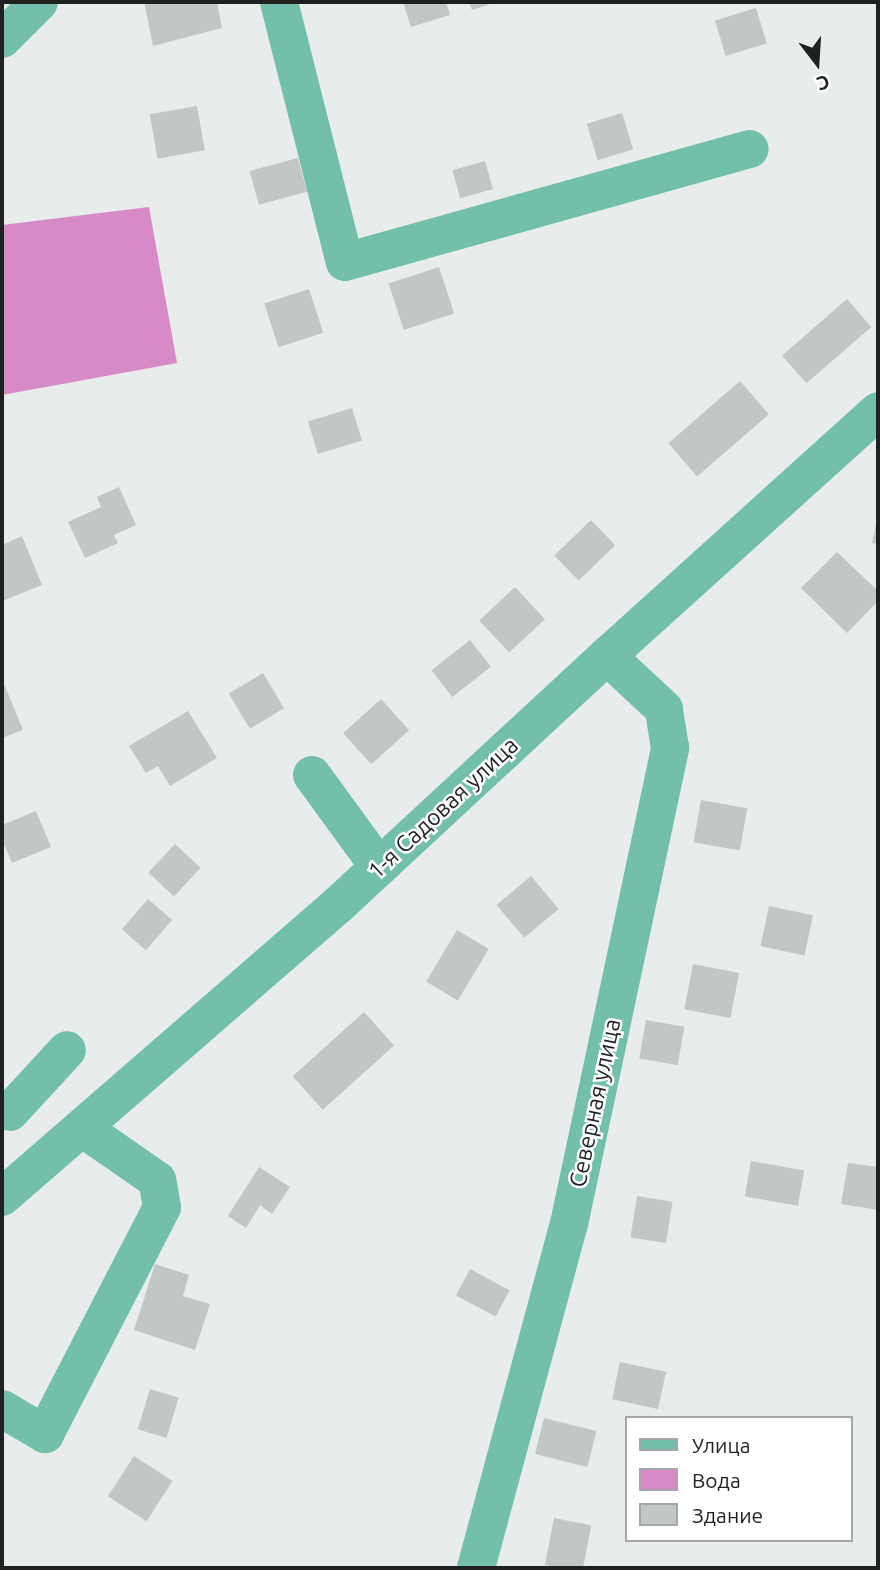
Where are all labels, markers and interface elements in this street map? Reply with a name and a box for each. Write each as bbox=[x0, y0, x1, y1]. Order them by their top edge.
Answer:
north arrow bbox=[782, 28, 852, 98]
text: С bbox=[814, 71, 832, 95]
street label: 1-я Садовая улица bbox=[362, 731, 524, 885]
street label: Северная улица bbox=[564, 1016, 626, 1190]
legend bbox=[624, 1416, 852, 1542]
text: Улица bbox=[692, 1433, 750, 1457]
text: Вода bbox=[692, 1468, 741, 1492]
text: Здание bbox=[692, 1503, 763, 1527]

